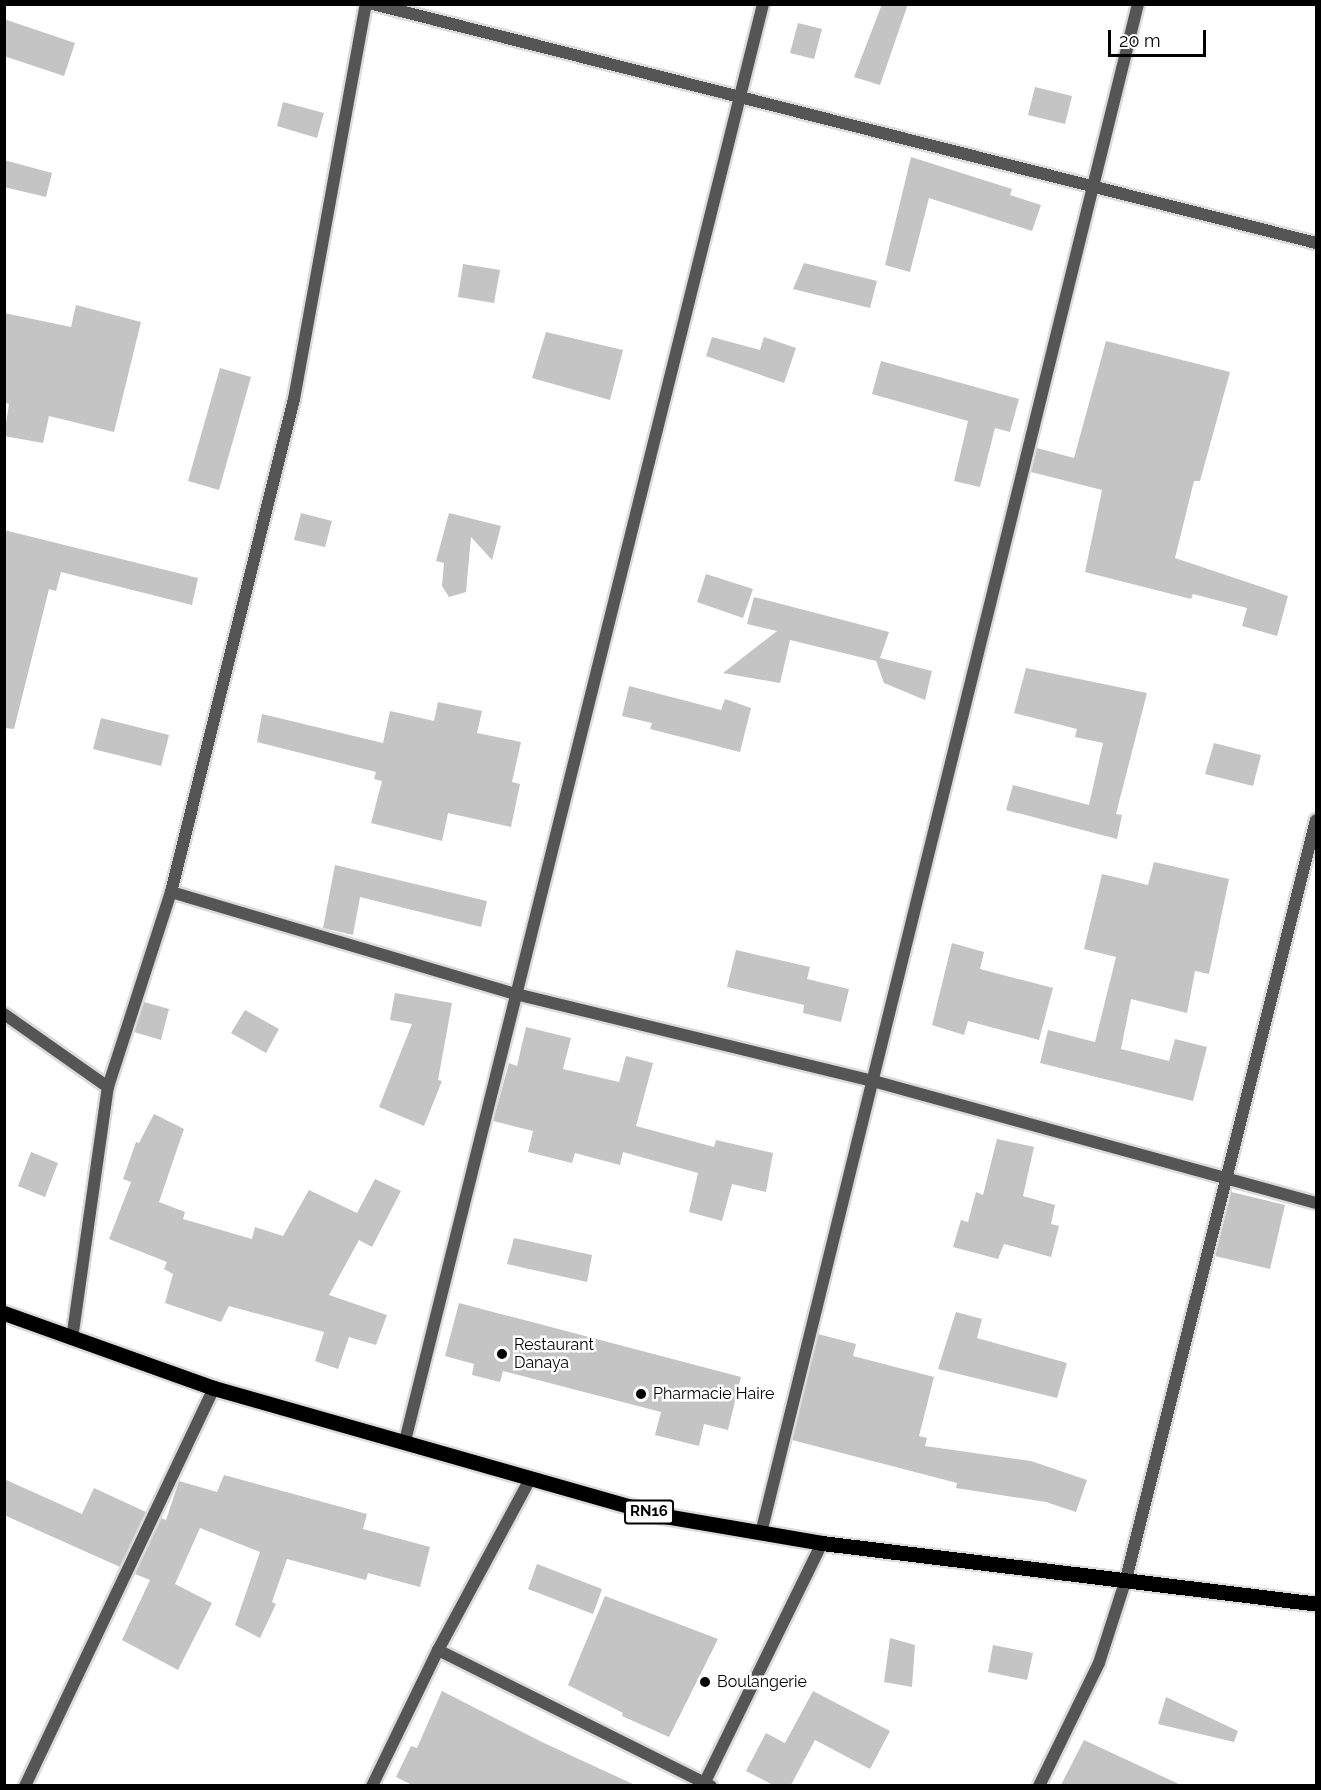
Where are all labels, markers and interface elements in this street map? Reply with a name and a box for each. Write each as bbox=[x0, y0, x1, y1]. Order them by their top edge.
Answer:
scale bar bbox=[1111, 18, 1208, 56]
text: 20 m bbox=[1119, 30, 1161, 51]
place label: Restaurant Danaya bbox=[514, 1335, 594, 1373]
marker: Restaurant Danaya bbox=[495, 1347, 509, 1361]
place label: Pharmacie Haire bbox=[653, 1384, 774, 1404]
marker: Pharmacie Haire bbox=[634, 1387, 648, 1401]
road number: RN16 bbox=[624, 1500, 674, 1524]
place label: Boulangerie bbox=[717, 1672, 807, 1692]
marker: Boulangerie bbox=[698, 1675, 712, 1689]

